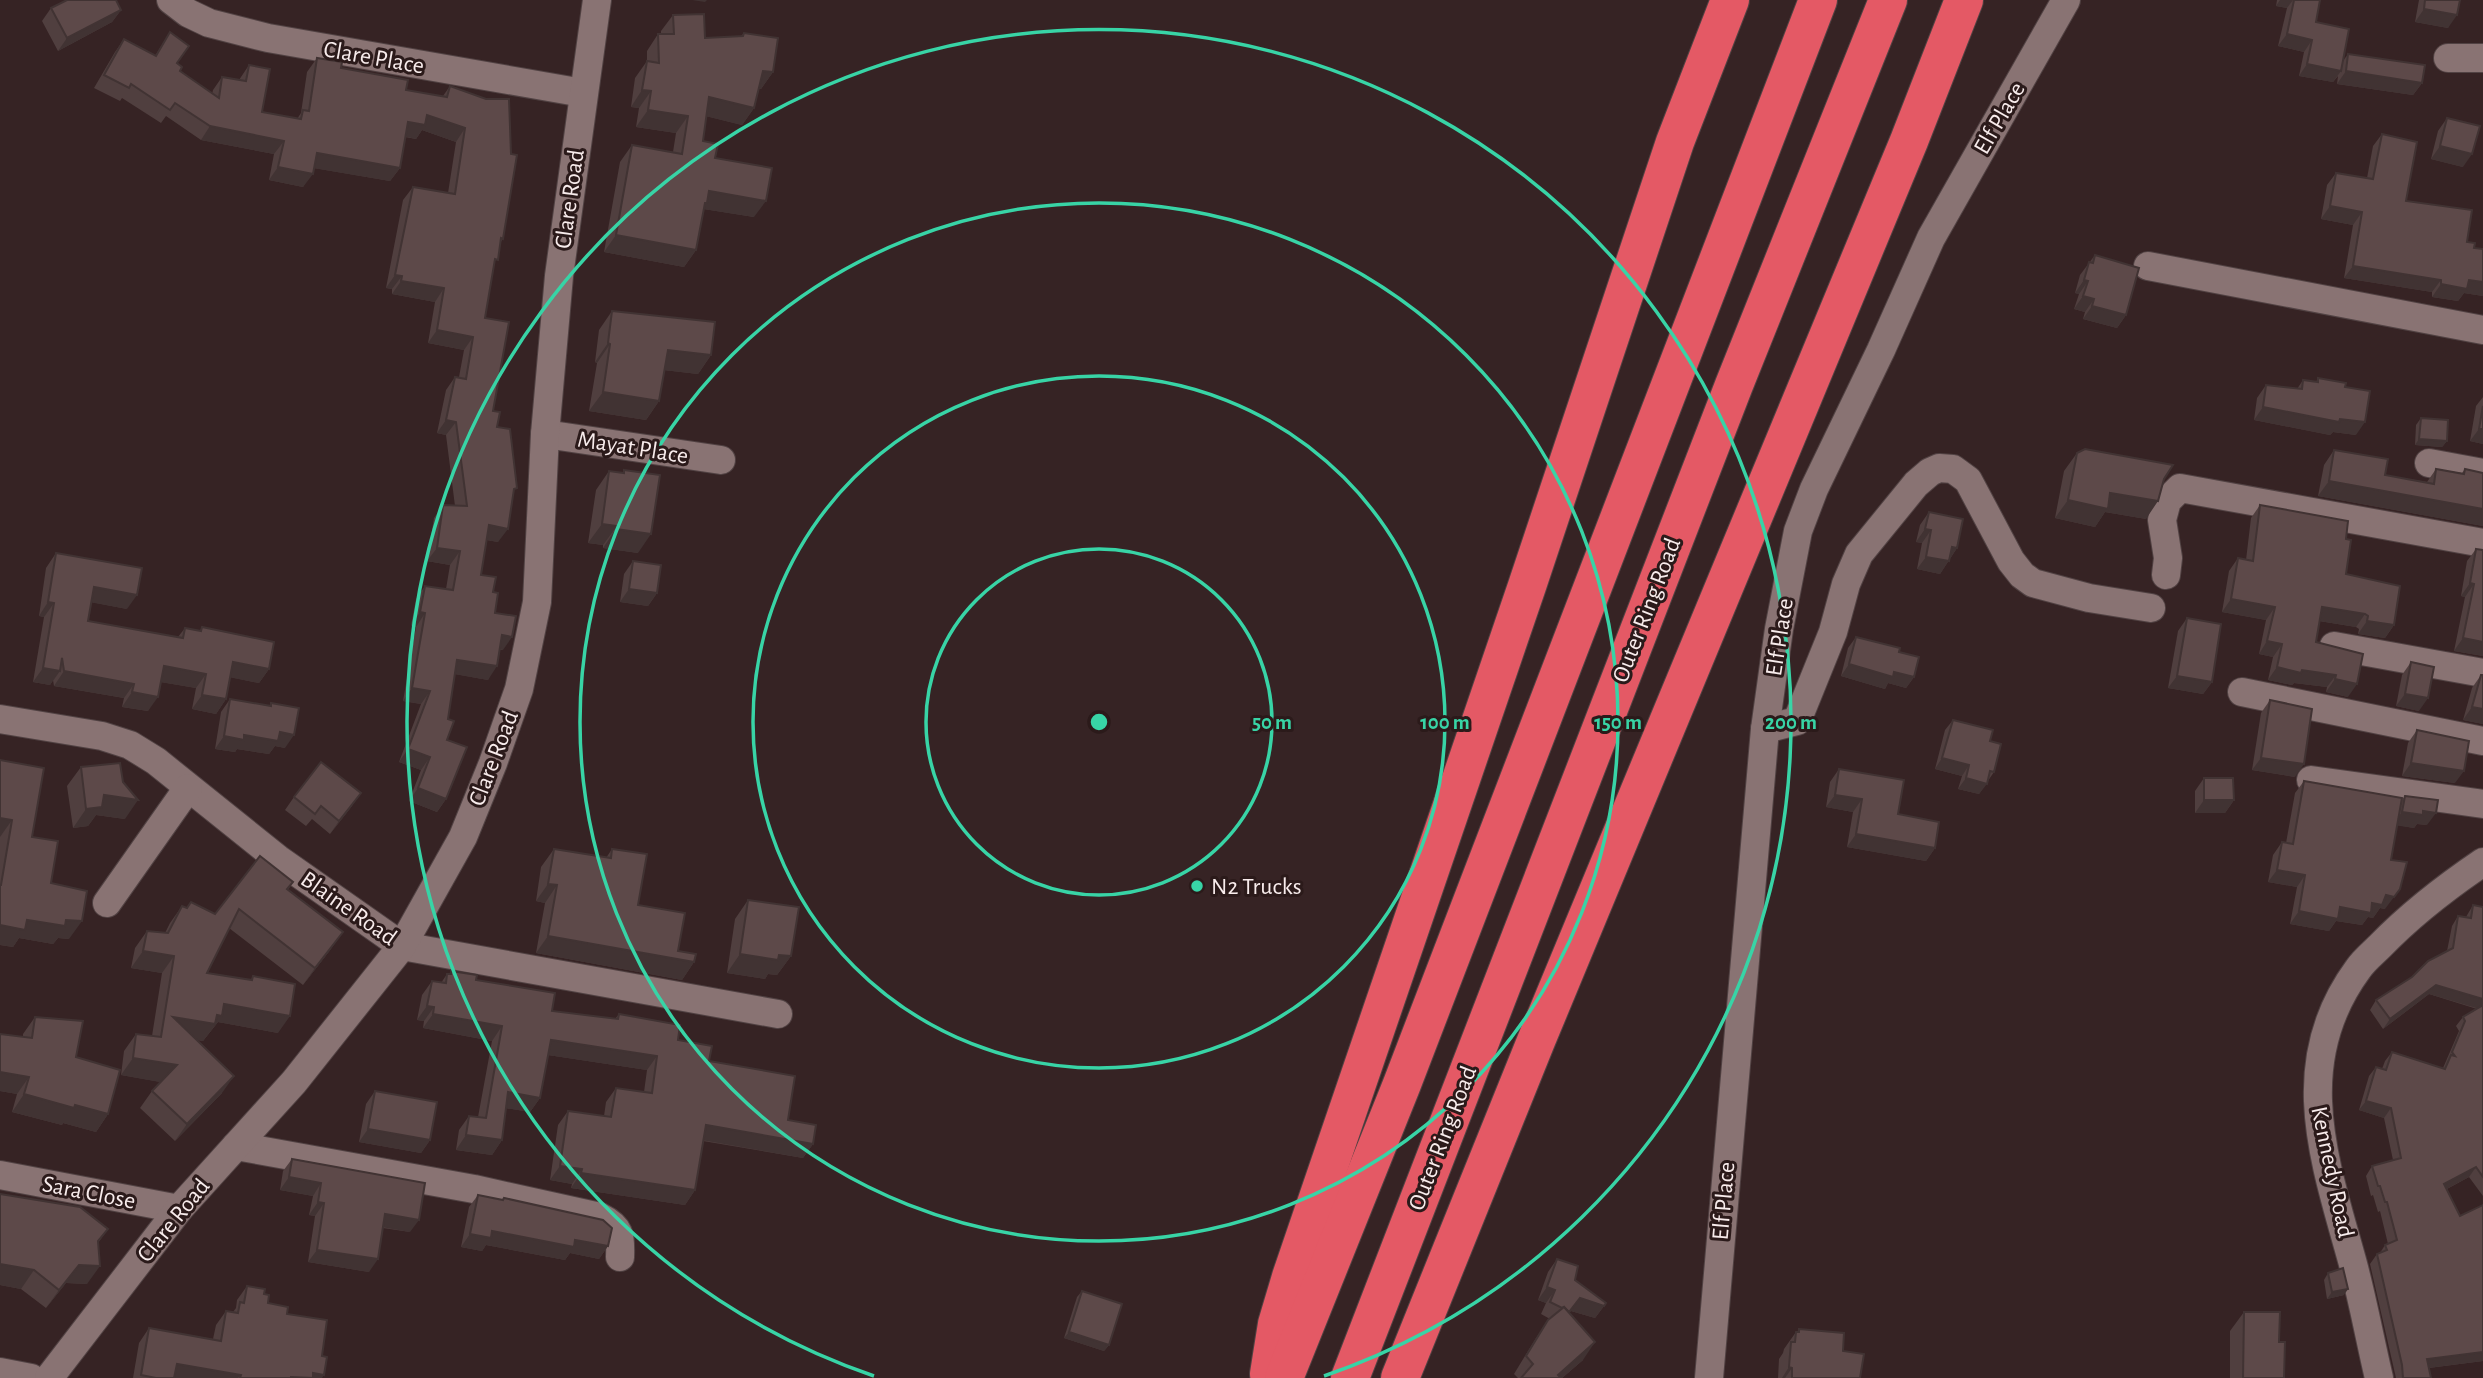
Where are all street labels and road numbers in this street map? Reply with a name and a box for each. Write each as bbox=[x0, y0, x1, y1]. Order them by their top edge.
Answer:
street label: Clare Place bbox=[322, 37, 426, 79]
street label: Elf Place bbox=[1970, 79, 2030, 158]
street label: Clare Road bbox=[551, 148, 589, 250]
street label: Mayat Place bbox=[576, 427, 690, 469]
street label: Outer Ring Road bbox=[1608, 535, 1685, 686]
street label: Elf Place bbox=[1762, 597, 1798, 678]
street label: Clare Road bbox=[465, 707, 523, 809]
street label: Blaine Road bbox=[296, 867, 401, 950]
street label: Outer Ring Road bbox=[1404, 1063, 1481, 1214]
street label: Kennedy Road bbox=[2306, 1104, 2358, 1240]
street label: Elf Place bbox=[1709, 1161, 1739, 1241]
street label: Sara Close bbox=[40, 1172, 137, 1214]
street label: Clare Road bbox=[133, 1174, 214, 1267]

